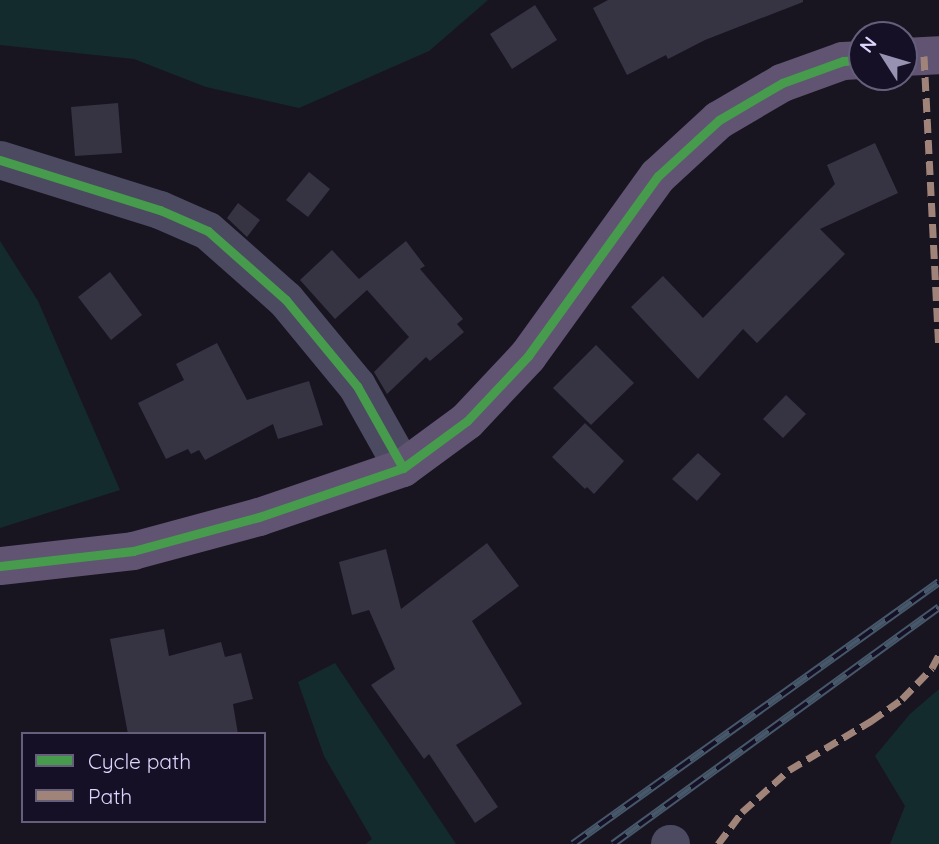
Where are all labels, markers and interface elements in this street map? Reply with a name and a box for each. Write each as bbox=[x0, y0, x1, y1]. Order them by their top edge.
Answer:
north arrow bbox=[848, 21, 918, 91]
text: N bbox=[854, 32, 882, 57]
legend bbox=[21, 732, 266, 823]
text: Cycle path bbox=[88, 748, 191, 774]
text: Path bbox=[88, 783, 132, 809]

